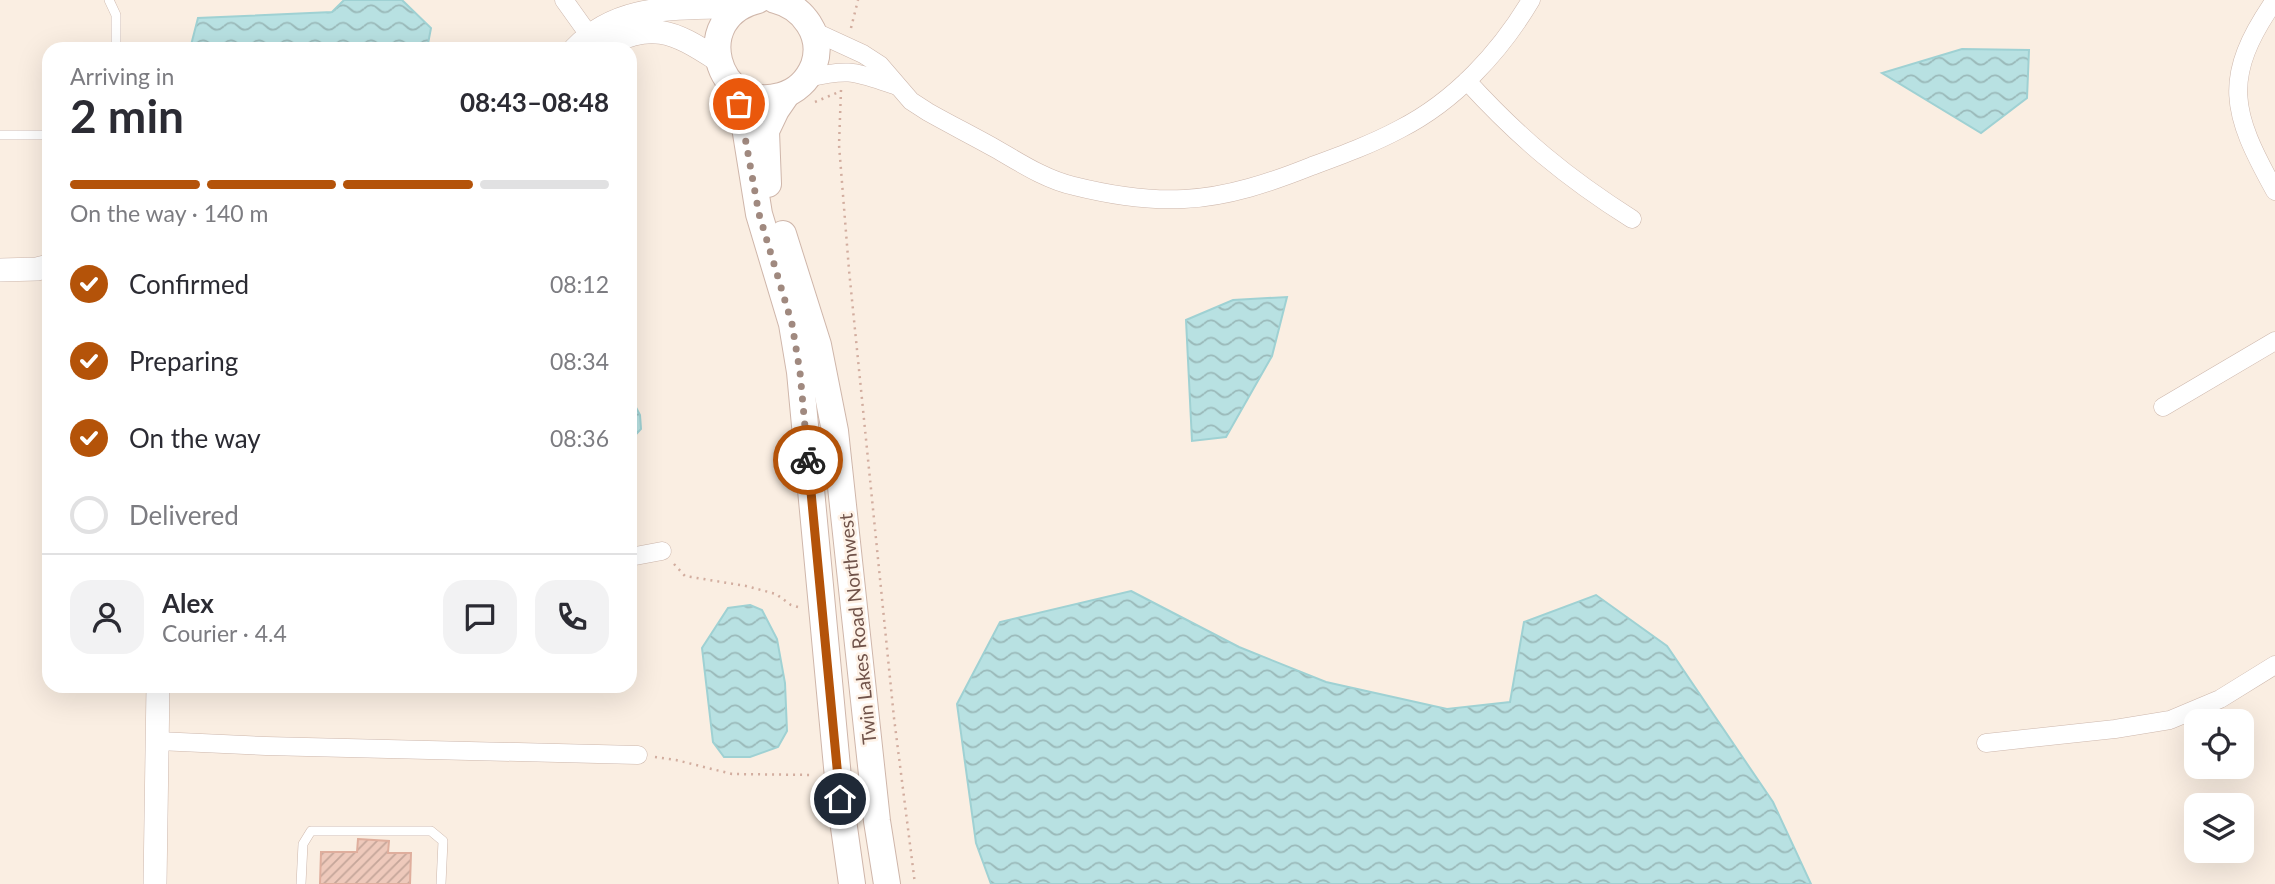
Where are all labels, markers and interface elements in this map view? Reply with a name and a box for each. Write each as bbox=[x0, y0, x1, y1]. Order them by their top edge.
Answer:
text: Arriving in bbox=[70, 62, 174, 90]
pin bbox=[709, 74, 769, 134]
icon: bag bbox=[720, 85, 758, 123]
text: 08:43–08:48 bbox=[460, 86, 609, 118]
text: 2 min bbox=[70, 88, 184, 143]
text: On the way · 140 m bbox=[70, 199, 269, 227]
icon: check bbox=[70, 265, 108, 303]
text: Confirmed bbox=[129, 268, 249, 300]
text: 08:12 bbox=[550, 270, 609, 298]
icon: check bbox=[70, 342, 108, 380]
text: Preparing bbox=[129, 345, 238, 377]
text: 08:34 bbox=[550, 347, 609, 375]
icon: check bbox=[70, 419, 108, 457]
text: On the way bbox=[129, 422, 261, 454]
text: 08:36 bbox=[550, 424, 609, 452]
courier bbox=[773, 425, 843, 495]
icon: bike bbox=[789, 441, 827, 479]
text: Delivered bbox=[129, 499, 239, 531]
street label: Twin Lakes Road Northwest bbox=[833, 512, 881, 746]
button: person bbox=[70, 580, 144, 654]
button: chat bbox=[443, 580, 517, 654]
button: phone bbox=[535, 580, 609, 654]
text: Alex bbox=[162, 587, 214, 619]
text: Courier · 4.4 bbox=[162, 619, 287, 647]
map controls bbox=[2184, 709, 2254, 863]
button: locate bbox=[2184, 709, 2254, 779]
pin bbox=[810, 769, 870, 829]
icon: home bbox=[821, 780, 859, 818]
button: layers bbox=[2184, 793, 2254, 863]

